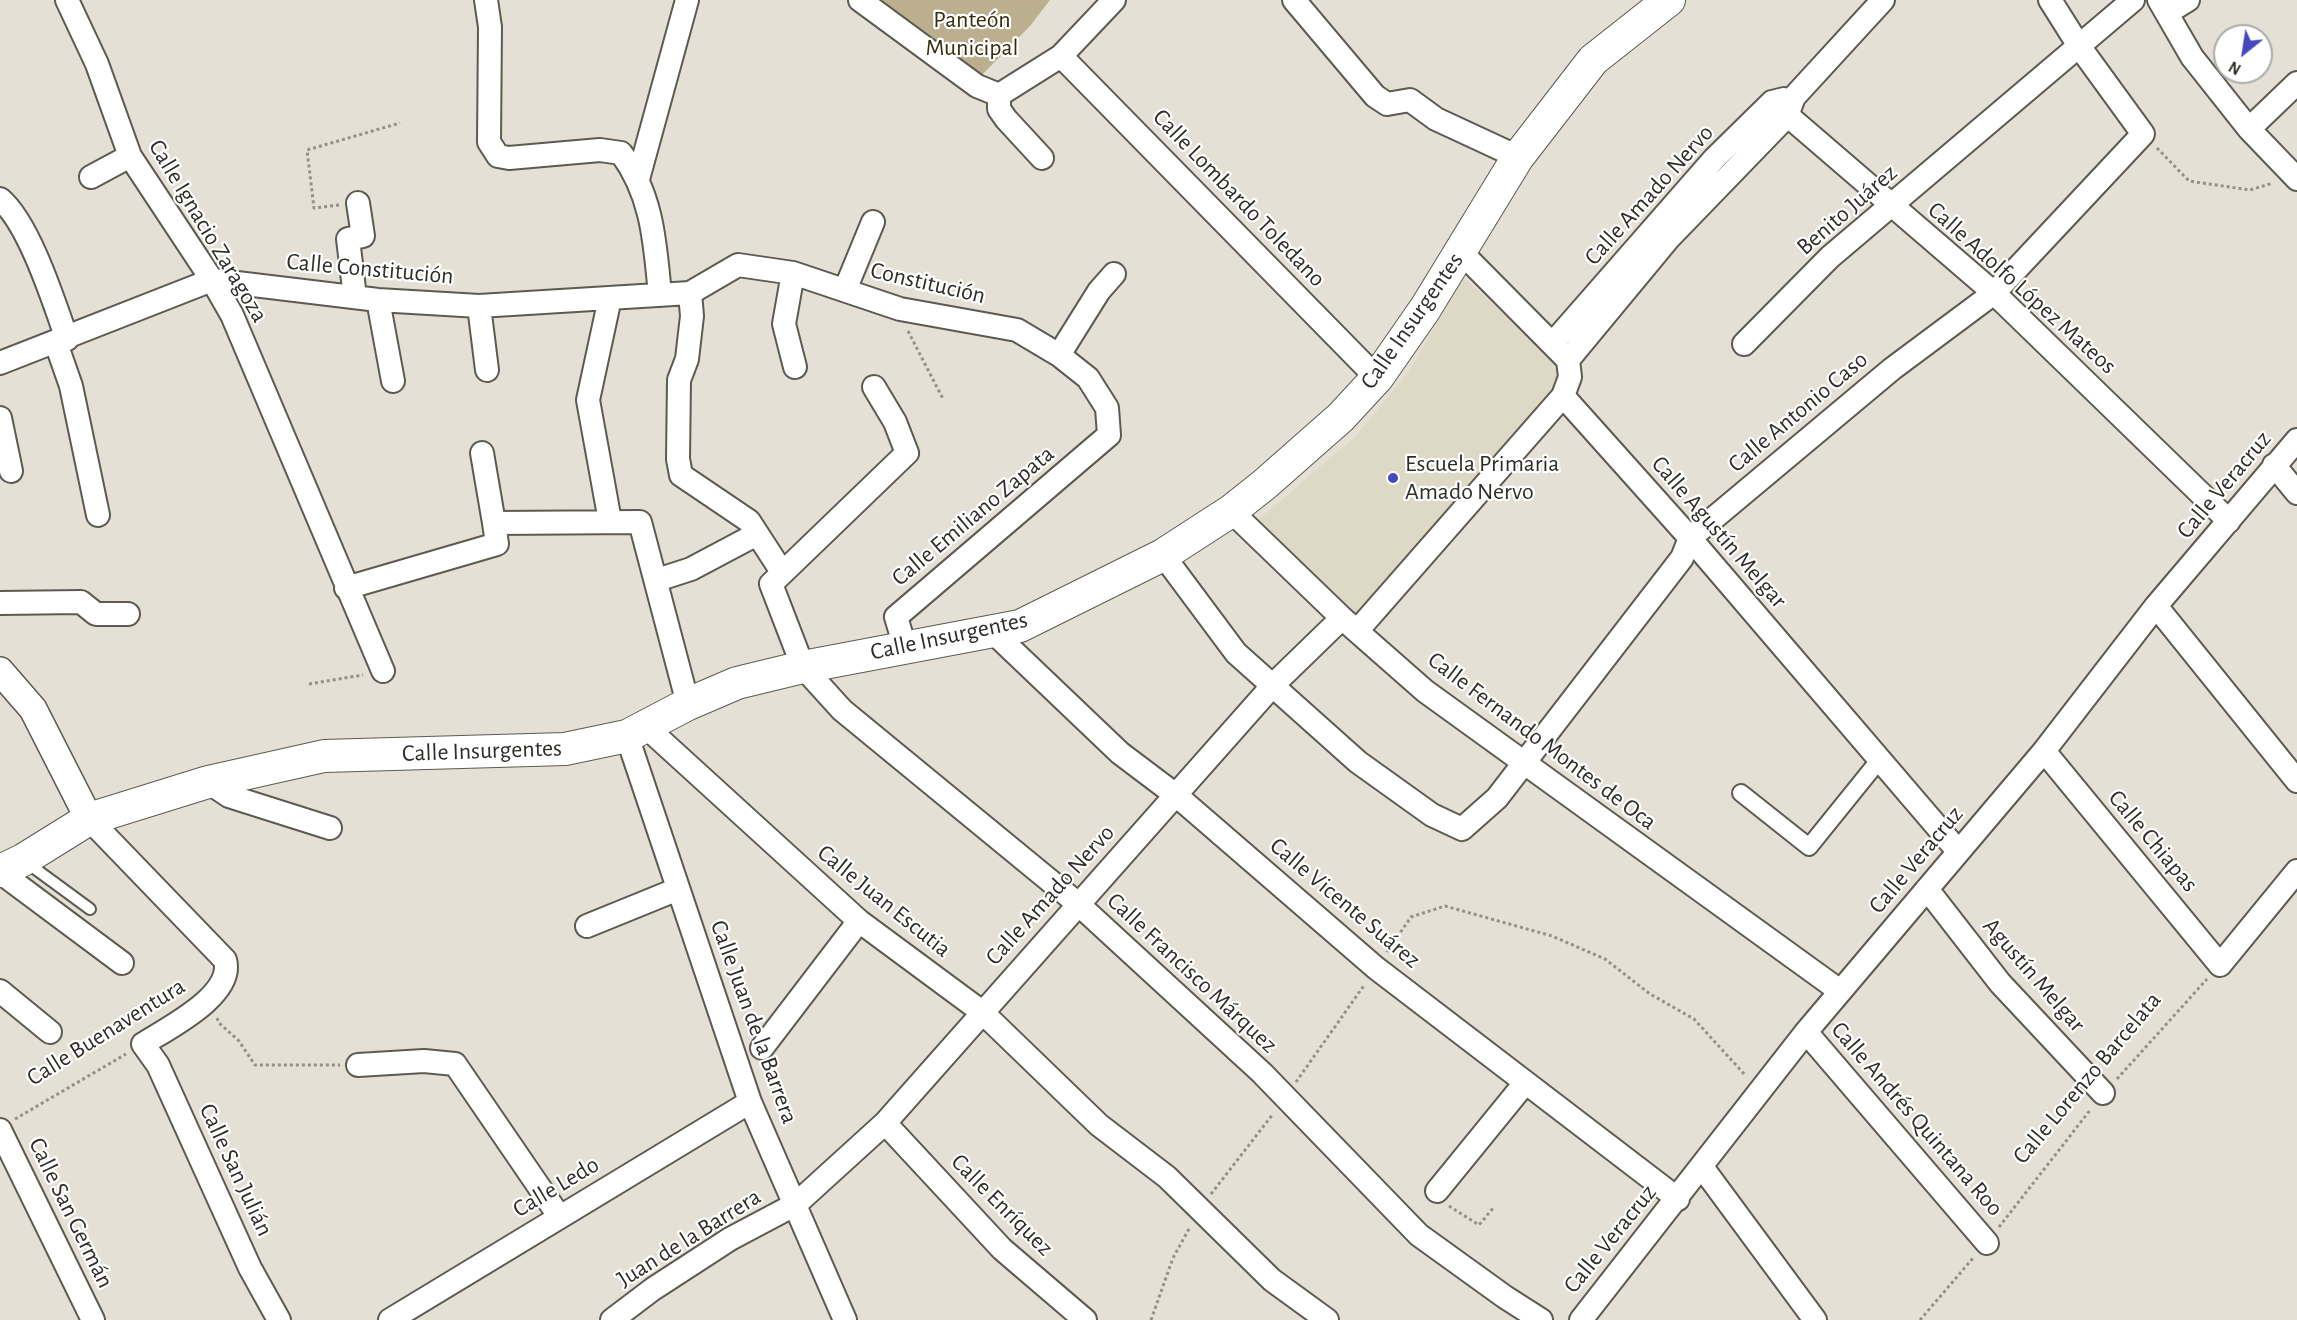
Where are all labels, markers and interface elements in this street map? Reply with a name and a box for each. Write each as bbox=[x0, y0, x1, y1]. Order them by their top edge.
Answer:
park label: Panteón Municipal bbox=[926, 6, 1018, 62]
north arrow bbox=[2213, 24, 2273, 84]
text: N bbox=[2226, 58, 2244, 78]
street label: Calle Lombardo Toledano bbox=[1147, 103, 1331, 293]
street label: Calle Amado Nervo bbox=[1578, 119, 1720, 271]
street label: Calle Ignacio Zaragoza bbox=[142, 134, 274, 328]
street label: Benito Juárez bbox=[1791, 158, 1903, 262]
street label: Calle Adolfo López Mateos bbox=[1922, 196, 2122, 380]
street label: Calle Constitución bbox=[285, 247, 455, 291]
street label: Calle Insurgentes bbox=[1354, 247, 1470, 395]
street label: Constitución bbox=[868, 256, 988, 310]
street label: Calle Antonio Caso bbox=[1722, 345, 1874, 479]
street label: Calle Veracruz bbox=[2171, 425, 2277, 545]
street label: Calle Emiliano Zapata bbox=[886, 440, 1060, 592]
place label: Escuela Primaria Amado Nervo bbox=[1405, 450, 1559, 506]
street label: Calle Agustín Melgar bbox=[1645, 450, 1793, 614]
marker: Escuela Primaria Amado Nervo bbox=[1386, 471, 1400, 485]
street label: Calle Insurgentes bbox=[868, 605, 1030, 667]
street label: Calle Fernando Montes de Oca bbox=[1422, 646, 1662, 836]
street label: Calle Insurgentes bbox=[402, 734, 562, 768]
street label: Calle Chiapas bbox=[2102, 784, 2204, 898]
street label: Calle Veracruz bbox=[1863, 800, 1969, 920]
street label: Calle Amado Nervo bbox=[979, 819, 1121, 971]
street label: Calle Vicente Suárez bbox=[1264, 832, 1426, 974]
street label: Calle Juan Escutia bbox=[811, 838, 957, 964]
street label: Calle Francisco Márquez bbox=[1101, 887, 1283, 1059]
street label: Agustín Melgar bbox=[1977, 912, 2091, 1038]
street label: Calle Juan de la Barrera bbox=[704, 916, 804, 1128]
street label: Calle Buenaventura bbox=[21, 972, 191, 1092]
street label: Calle Lorenzo Barcelata bbox=[2007, 986, 2167, 1170]
street label: Calle Andrés Quintana Roo bbox=[1825, 1016, 2009, 1222]
street label: Calle San Julián bbox=[193, 1099, 279, 1241]
street label: Calle San Germán bbox=[22, 1133, 120, 1293]
street label: Calle Enríquez bbox=[945, 1148, 1059, 1262]
street label: Calle Ledo bbox=[508, 1150, 604, 1224]
street label: Calle Veracruz bbox=[1557, 1179, 1663, 1299]
street label: Juan de la Barrera bbox=[612, 1182, 766, 1294]

